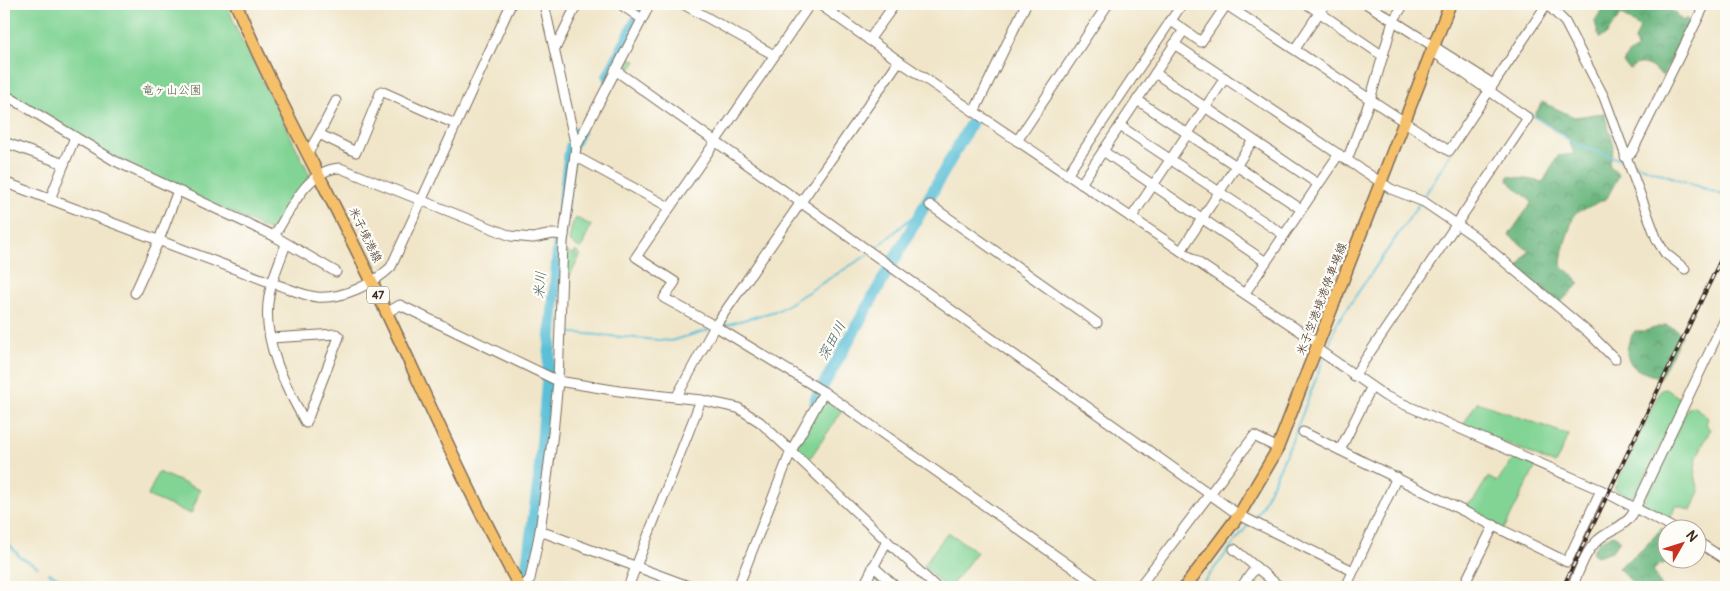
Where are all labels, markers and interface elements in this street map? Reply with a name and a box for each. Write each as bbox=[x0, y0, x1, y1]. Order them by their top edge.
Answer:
park label: 竜ヶ山公園 bbox=[142, 83, 202, 98]
street label: 米子境港線 bbox=[345, 205, 385, 265]
street label: 米子空港境港停車場線 bbox=[1293, 240, 1351, 358]
water label: 米川 bbox=[530, 270, 550, 300]
road number: 47 bbox=[367, 286, 389, 304]
water label: 深田川 bbox=[814, 319, 850, 363]
north arrow bbox=[1658, 518, 1708, 568]
text: N bbox=[1682, 527, 1701, 545]

